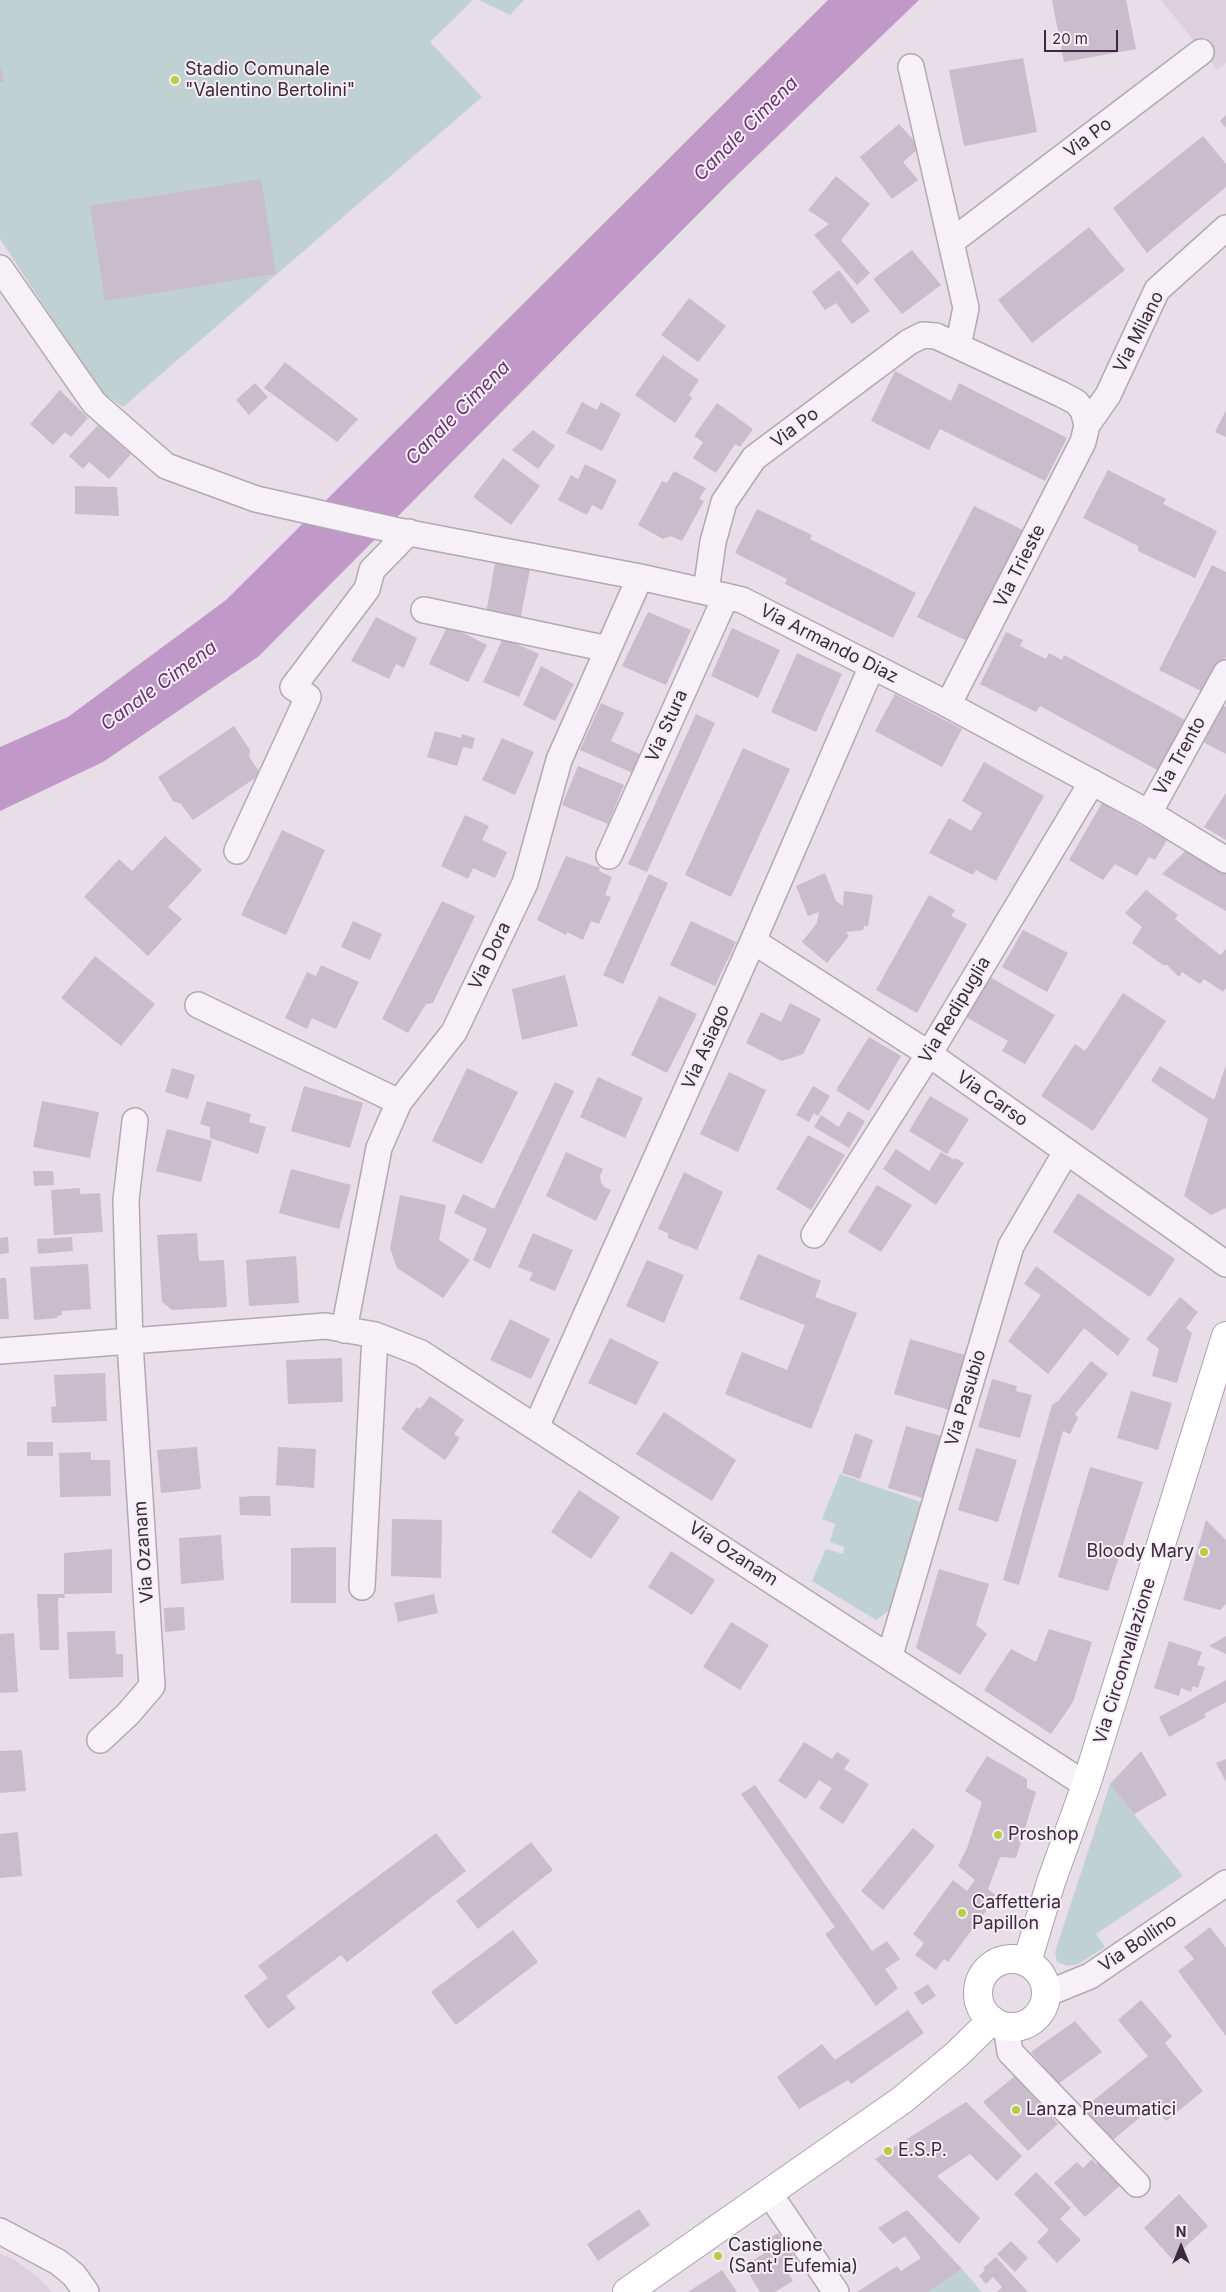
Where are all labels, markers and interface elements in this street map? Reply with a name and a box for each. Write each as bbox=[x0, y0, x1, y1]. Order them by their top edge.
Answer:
scale bar bbox=[1046, 20, 1120, 52]
text: 20 m bbox=[1052, 29, 1088, 48]
place label: Stadio Comunale "Valentino Bertolini" bbox=[185, 59, 355, 102]
water label: Canale Cimena bbox=[689, 72, 803, 186]
marker: Stadio Comunale "Valentino Bertolini" bbox=[169, 74, 181, 86]
street label: Via Po bbox=[1060, 113, 1116, 163]
street label: Via Milano bbox=[1109, 288, 1169, 376]
water label: Canale Cimena bbox=[401, 356, 515, 470]
street label: Via Po bbox=[767, 403, 823, 453]
street label: Via Trieste bbox=[990, 521, 1050, 611]
street label: Via Armando Diaz bbox=[756, 600, 902, 688]
water label: Canale Cimena bbox=[96, 636, 222, 736]
street label: Via Stura bbox=[641, 686, 693, 766]
street label: Via Trento bbox=[1150, 713, 1210, 799]
street label: Via Dora bbox=[464, 919, 516, 993]
street label: Via Redipuglia bbox=[915, 953, 995, 1067]
street label: Via Asiago bbox=[678, 1001, 734, 1093]
street label: Via Carso bbox=[952, 1067, 1032, 1131]
street label: Via Pasubio bbox=[941, 1347, 991, 1449]
street label: Via Ozanam bbox=[130, 1500, 158, 1604]
street label: Via Ozanam bbox=[684, 1517, 782, 1591]
place label: Bloody Mary bbox=[1086, 1541, 1194, 1563]
marker: Bloody Mary bbox=[1198, 1546, 1210, 1558]
street label: Via Circonvallazione bbox=[1089, 1575, 1161, 1747]
place label: Proshop bbox=[1008, 1824, 1079, 1846]
marker: Proshop bbox=[992, 1829, 1004, 1841]
place label: Caffetteria Papillon bbox=[972, 1892, 1061, 1935]
marker: Caffetteria Papillon bbox=[956, 1907, 968, 1919]
street label: Via Bollino bbox=[1095, 1909, 1181, 1977]
place label: Lanza Pneumatici bbox=[1026, 2099, 1176, 2121]
marker: Lanza Pneumatici bbox=[1010, 2104, 1022, 2116]
place label: E.S.P. bbox=[898, 2140, 947, 2162]
marker: E.S.P. bbox=[882, 2145, 894, 2157]
north arrow bbox=[1156, 2222, 1206, 2272]
text: N bbox=[1176, 2223, 1186, 2240]
place label: Castiglione (Sant' Eufemia) bbox=[728, 2235, 858, 2278]
marker: Castiglione (Sant' Eufemia) bbox=[712, 2250, 724, 2262]

